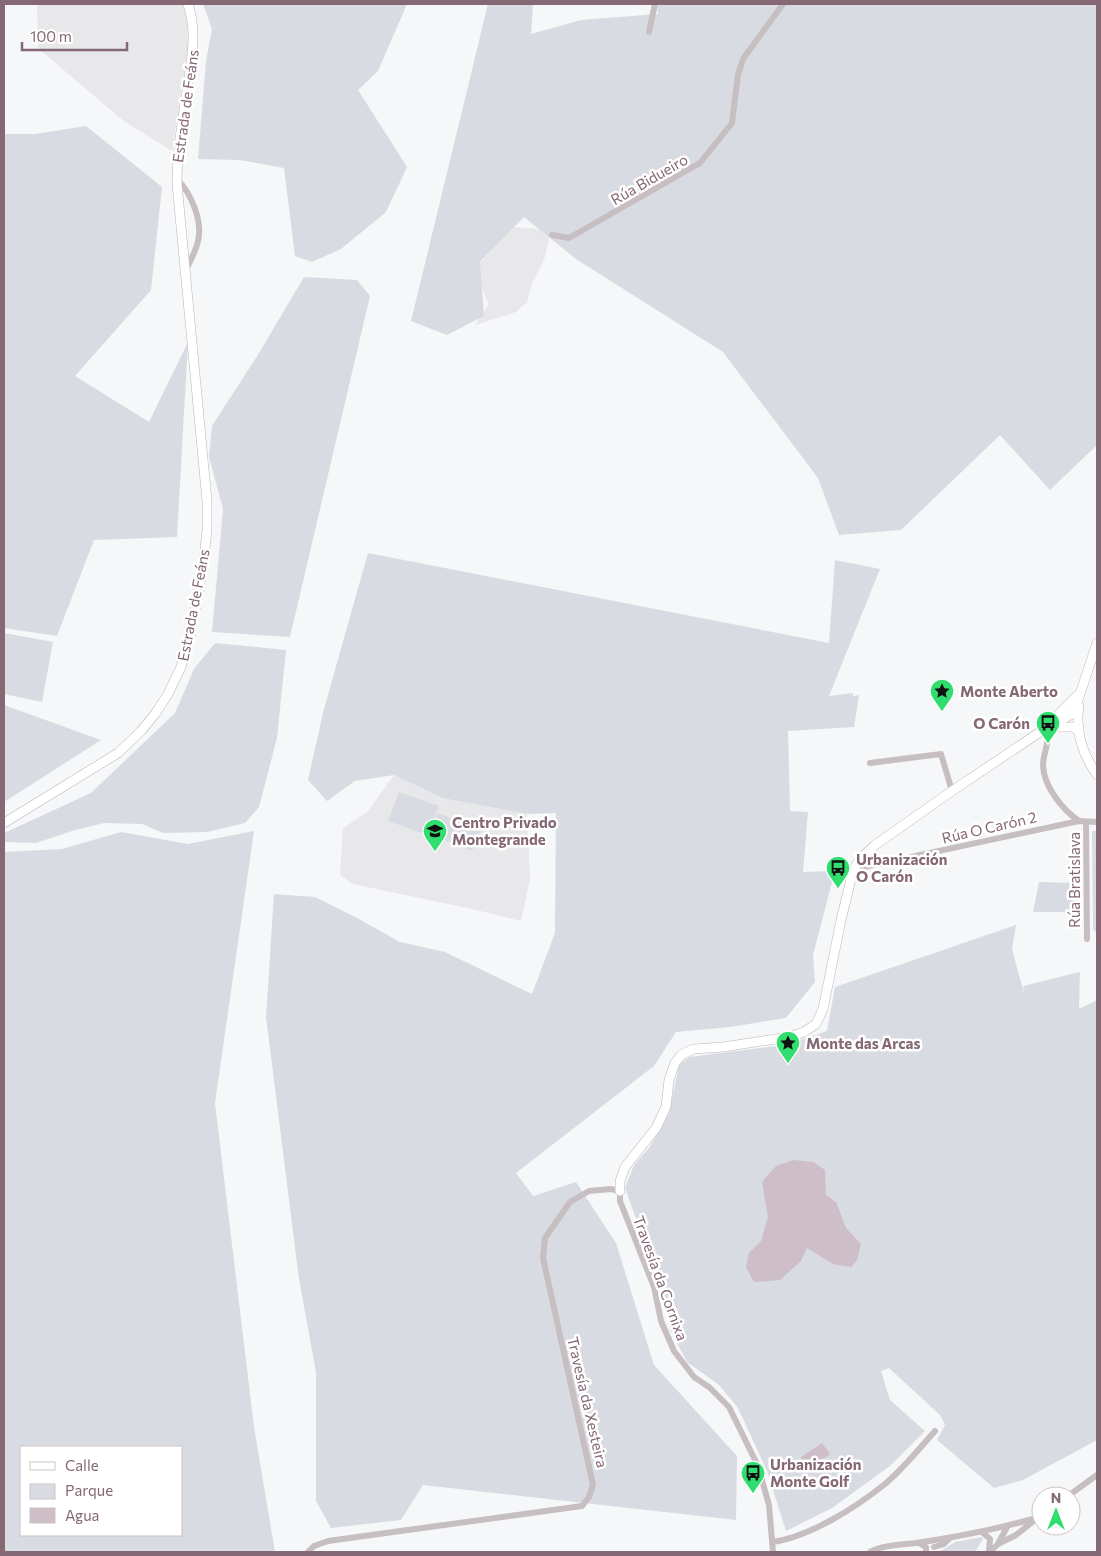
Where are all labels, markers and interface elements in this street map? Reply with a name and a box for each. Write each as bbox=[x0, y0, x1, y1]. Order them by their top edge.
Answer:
scale bar bbox=[22, 20, 128, 52]
text: 100 m bbox=[30, 27, 72, 45]
street label: Estrada de Feáns bbox=[168, 48, 202, 164]
street label: Rúa Bidueiro bbox=[607, 150, 691, 208]
street label: Estrada de Feáns bbox=[173, 547, 213, 663]
place icon: Monte Aberto bbox=[929, 678, 955, 712]
place label: Monte Aberto bbox=[960, 682, 1058, 700]
bus stop icon: O Carón bbox=[1035, 710, 1061, 744]
place label: O Carón bbox=[973, 714, 1030, 732]
street label: Rúa O Carón 2 bbox=[940, 807, 1038, 847]
place label: Centro Privado Montegrande bbox=[452, 813, 557, 848]
school or university icon: Centro Privado Montegrande bbox=[422, 818, 448, 852]
street label: Rúa Bratislava bbox=[1065, 832, 1083, 928]
place label: Urbanización O Carón bbox=[856, 850, 947, 885]
bus stop icon: Urbanización O Carón bbox=[825, 855, 851, 889]
place icon: Monte das Arcas bbox=[775, 1030, 801, 1064]
place label: Monte das Arcas bbox=[806, 1034, 921, 1052]
street label: Travesía da Cornixa bbox=[630, 1213, 692, 1343]
street label: Travesía da Xesteira bbox=[564, 1335, 612, 1469]
legend bbox=[20, 1446, 182, 1536]
place label: Urbanización Monte Golf bbox=[770, 1455, 861, 1490]
text: Calle bbox=[65, 1456, 99, 1474]
bus stop icon: Urbanización Monte Golf bbox=[740, 1460, 766, 1494]
text: Parque bbox=[65, 1481, 113, 1499]
north arrow bbox=[1031, 1486, 1081, 1536]
text: N bbox=[1051, 1489, 1061, 1506]
text: Agua bbox=[65, 1506, 99, 1524]

